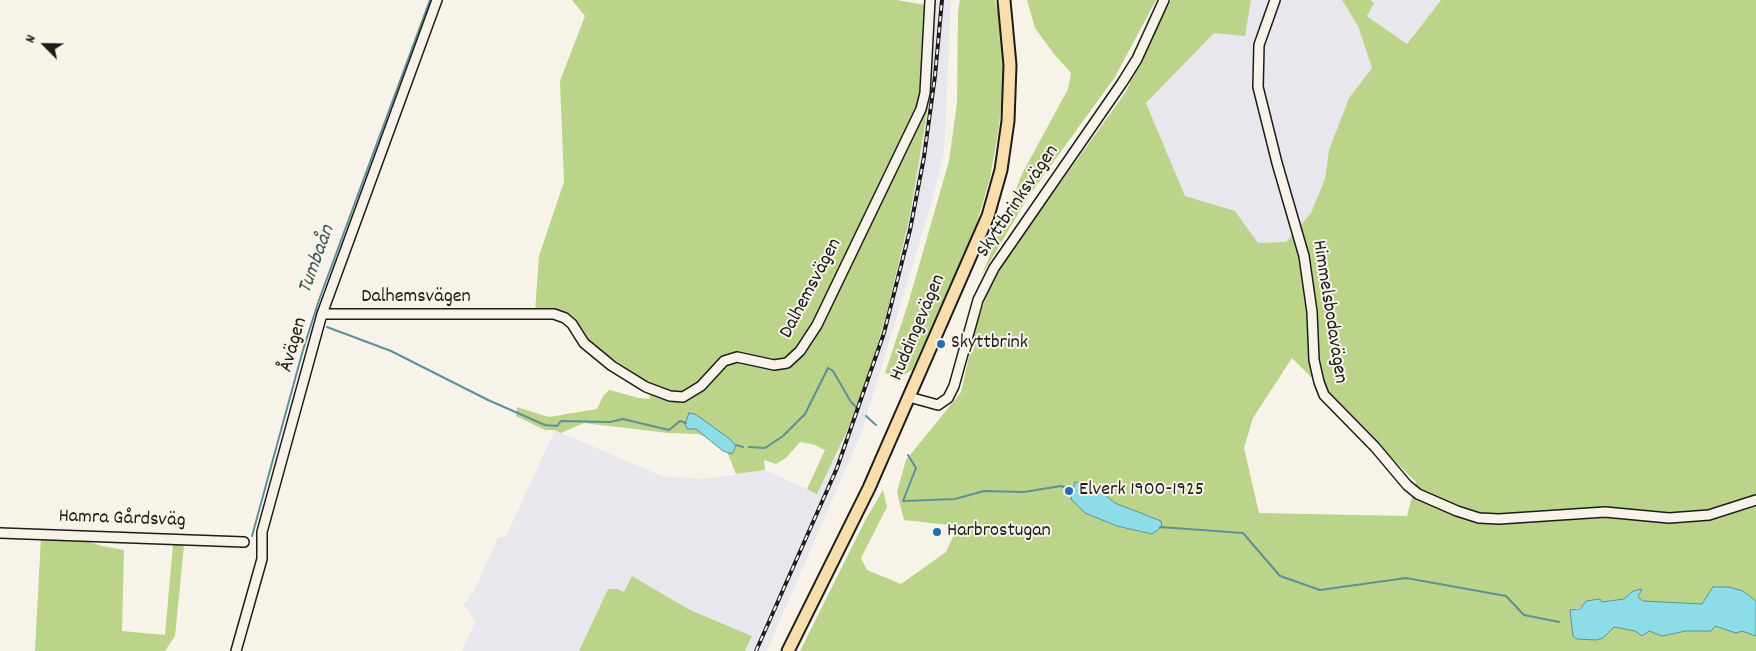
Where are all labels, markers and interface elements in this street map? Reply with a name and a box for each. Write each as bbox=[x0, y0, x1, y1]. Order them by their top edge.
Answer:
north arrow bbox=[20, 20, 70, 70]
text: N bbox=[21, 32, 42, 46]
street label: Skyttbrinksvägen bbox=[973, 141, 1065, 263]
water label: Tumbaån bbox=[294, 222, 342, 298]
street label: Dalhemsvägen bbox=[776, 235, 848, 343]
street label: Himmelsbodavägen bbox=[1305, 239, 1351, 385]
street label: Huddingevägen bbox=[886, 271, 952, 385]
street label: Dalhemsvägen bbox=[361, 286, 471, 310]
street label: Åvägen bbox=[276, 315, 314, 375]
place label: Skyttbrink bbox=[951, 332, 1028, 356]
marker: Skyttbrink bbox=[935, 338, 947, 350]
place label: Elverk 1900-1925 bbox=[1079, 479, 1204, 503]
marker: Elverk 1900-1925 bbox=[1063, 485, 1075, 497]
street label: Hamra Gårdsväg bbox=[58, 506, 186, 534]
place label: Harbrostugan bbox=[947, 520, 1051, 544]
marker: Harbrostugan bbox=[931, 526, 943, 538]

